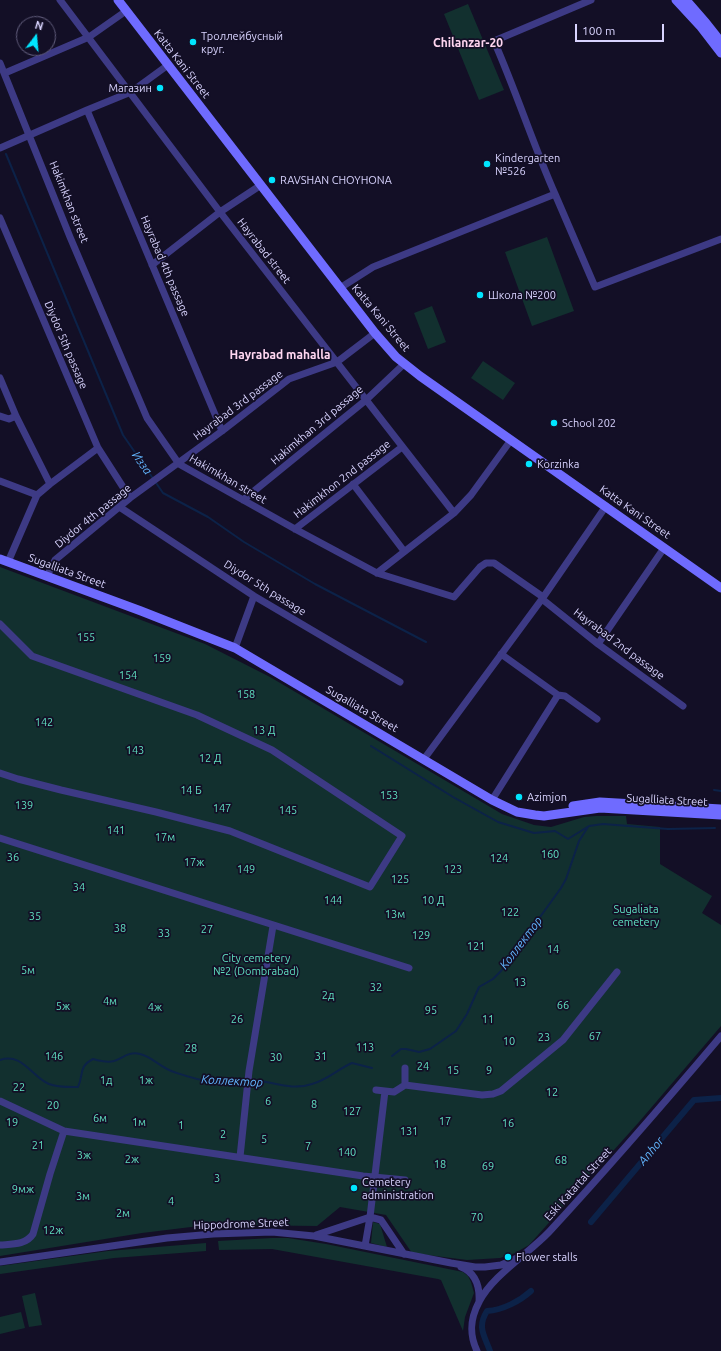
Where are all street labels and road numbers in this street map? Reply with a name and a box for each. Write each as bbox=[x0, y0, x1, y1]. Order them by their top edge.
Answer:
street label: Katta Kani Street bbox=[151, 27, 213, 101]
street label: Hakimkhаn street bbox=[47, 159, 91, 245]
street label: Hayrabad 4th passage bbox=[138, 213, 192, 319]
street label: Hayrabad street bbox=[234, 216, 294, 286]
street label: Katta Kani Street bbox=[349, 282, 413, 354]
street label: Diydor 5th passage bbox=[42, 299, 90, 391]
street label: Hayrabad 3rd passage bbox=[191, 367, 285, 443]
street label: Hakimkhаn 3rd passage bbox=[268, 383, 366, 467]
street label: Hakimkhon 2nd passage bbox=[291, 437, 393, 521]
street label: Hakimkhаn street bbox=[187, 452, 269, 506]
street label: Diydor 4th passage bbox=[52, 481, 134, 551]
street label: Katta Kani Street bbox=[597, 483, 673, 541]
street label: Sugalliata Street bbox=[27, 551, 107, 591]
street label: Diydor 5th passage bbox=[222, 557, 308, 619]
street label: Hayrаbаd 2nd passage bbox=[571, 605, 667, 683]
street label: Sugalliata Street bbox=[323, 683, 401, 735]
street label: Sugalliata Street bbox=[626, 791, 708, 809]
street label: Eski Katartal Street bbox=[542, 1145, 614, 1223]
street label: Hippodrome Street bbox=[193, 1216, 289, 1232]

